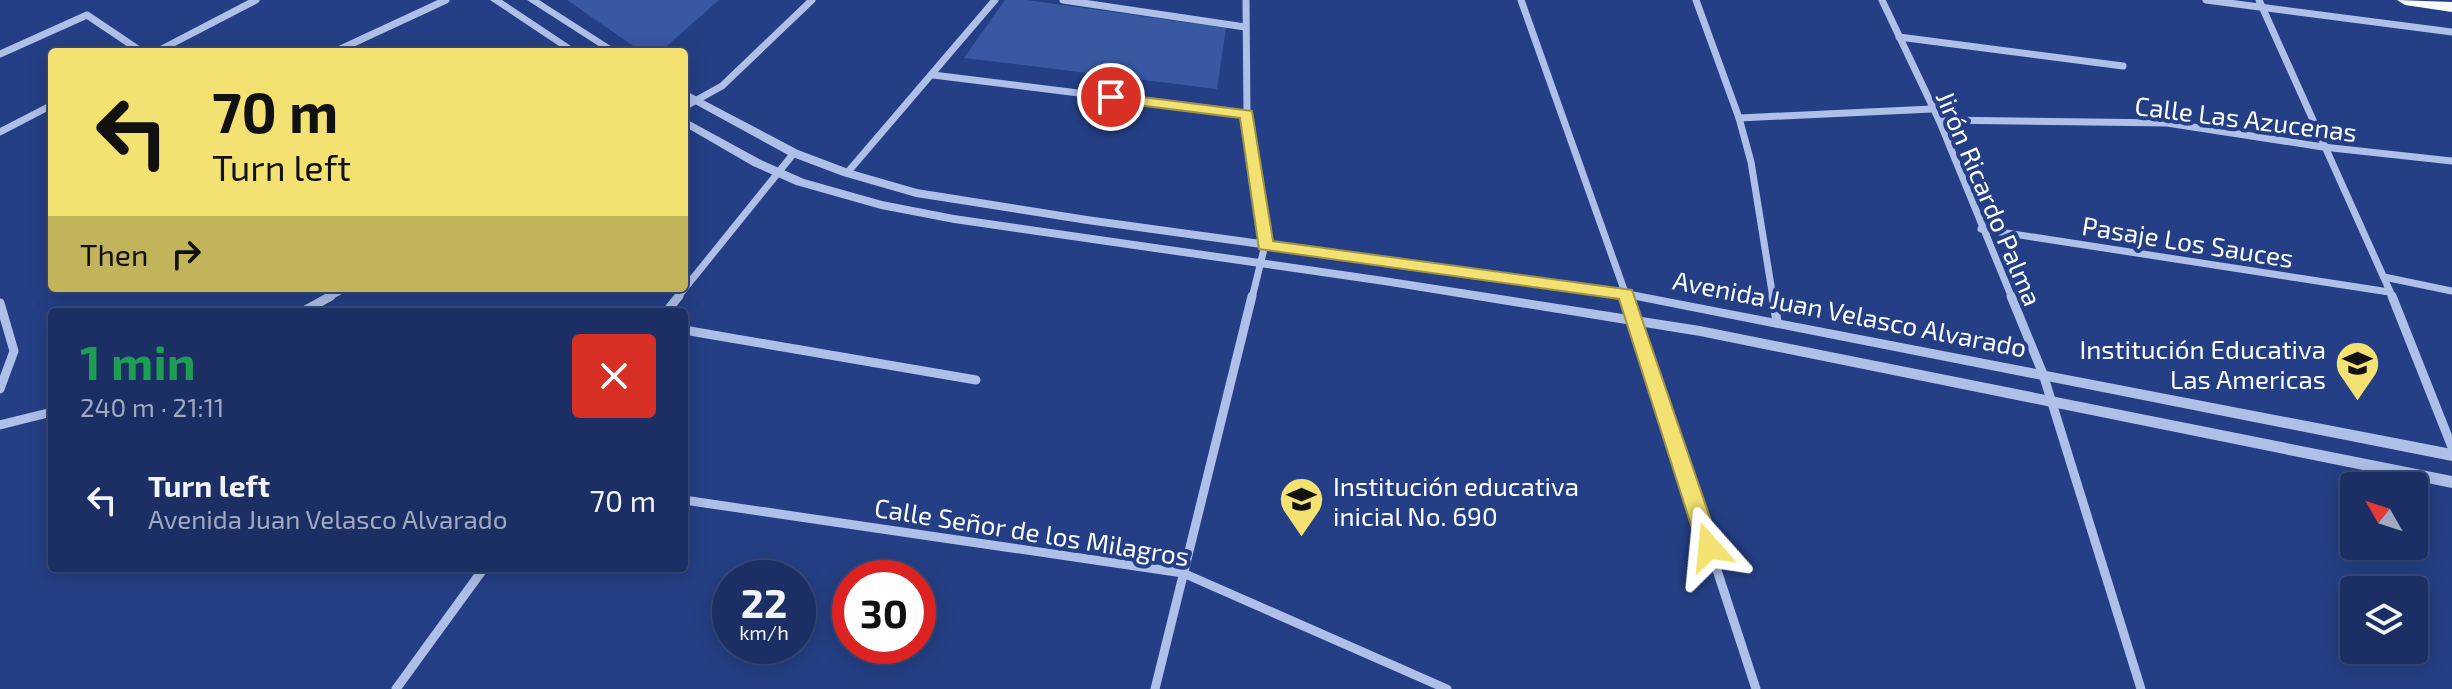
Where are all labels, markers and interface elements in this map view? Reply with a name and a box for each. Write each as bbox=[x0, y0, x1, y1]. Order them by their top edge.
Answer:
pin bbox=[1077, 63, 1145, 131]
icon: arrive bbox=[1089, 75, 1133, 119]
text: 70 m bbox=[212, 77, 338, 144]
icon: left bbox=[80, 80, 184, 184]
street label: Jirón Ricardo Palma bbox=[1931, 86, 2049, 310]
street label: Calle Las Azucenas bbox=[2133, 89, 2359, 147]
text: Turn left bbox=[212, 145, 351, 188]
street label: Pasaje Los Sauces bbox=[2080, 209, 2296, 273]
icon: right bbox=[164, 232, 208, 276]
text: Then bbox=[80, 236, 148, 272]
street label: Avenida Juan Velasco Alvarado bbox=[1671, 263, 2029, 363]
text: 1 min bbox=[80, 332, 196, 390]
place label: Institución Educativa Las Americas bbox=[2079, 333, 2326, 394]
button: close bbox=[572, 334, 656, 418]
school or university icon: Institución Educativa Las Americas bbox=[2333, 339, 2381, 402]
text: 240 m · 21:11 bbox=[80, 391, 224, 422]
text: Turn left bbox=[148, 467, 270, 503]
place label: Institución educativa inicial No. 690 bbox=[1333, 470, 1579, 531]
north arrow bbox=[2340, 472, 2428, 560]
map controls bbox=[2340, 472, 2428, 664]
school or university icon: Institución educativa inicial No. 690 bbox=[1278, 476, 1326, 539]
icon: left bbox=[80, 478, 124, 522]
text: 70 m bbox=[590, 482, 656, 518]
street label: Calle Señor de los Milagros bbox=[872, 491, 1192, 571]
text: Avenida Juan Velasco Alvarado bbox=[148, 503, 508, 534]
position arrow bbox=[1667, 505, 1751, 589]
speed limit sign: 30 bbox=[832, 560, 936, 664]
button: layers bbox=[2340, 576, 2428, 664]
text: 22 bbox=[741, 578, 787, 626]
text: km/h bbox=[739, 620, 789, 644]

